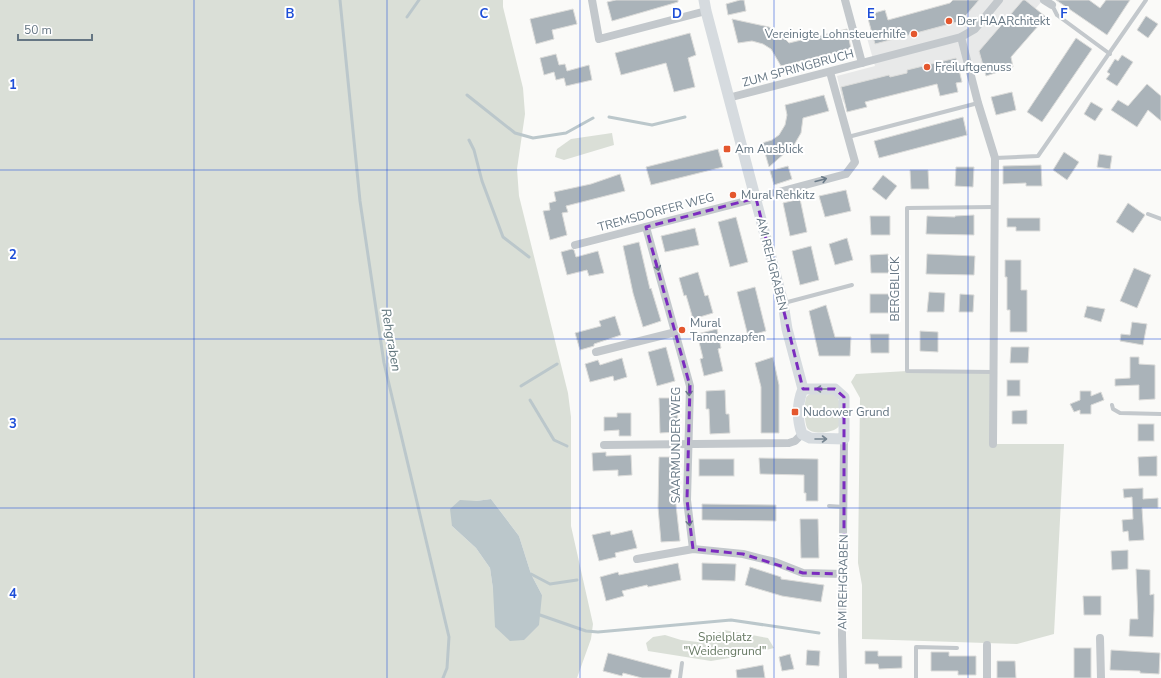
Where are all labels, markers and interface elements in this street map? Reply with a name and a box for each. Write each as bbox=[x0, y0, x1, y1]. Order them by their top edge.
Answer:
text: B bbox=[286, 5, 295, 23]
text: C bbox=[480, 5, 489, 23]
text: D bbox=[672, 5, 682, 23]
text: E bbox=[867, 5, 875, 23]
text: F bbox=[1060, 5, 1068, 23]
place label: Der HAARchitekt bbox=[957, 13, 1051, 29]
scale bar bbox=[18, 16, 92, 42]
marker: Der HAARchitekt bbox=[944, 16, 954, 26]
text: 50 m bbox=[24, 22, 52, 38]
place label: Vereinigte Lohnsteuerhilfe bbox=[764, 26, 906, 42]
marker: Vereinigte Lohnsteuerhilfe bbox=[909, 29, 919, 39]
street label: ZUM SPRINGBRUCH bbox=[740, 45, 856, 91]
place label: Freiluftgenuss bbox=[935, 59, 1012, 75]
marker: Freiluftgenuss bbox=[922, 62, 932, 72]
text: 1 bbox=[9, 76, 17, 94]
place label: Am Ausblick bbox=[735, 141, 804, 157]
marker: Am Ausblick bbox=[722, 144, 732, 154]
one-way arrow bbox=[814, 176, 827, 184]
place label: Mural Rehkitz bbox=[741, 187, 815, 203]
street label: TREMSDORFER WEG bbox=[596, 189, 716, 235]
marker: Mural Rehkitz bbox=[728, 190, 738, 200]
street label: AM REHGRABEN bbox=[753, 216, 791, 312]
text: 2 bbox=[9, 246, 17, 264]
street label: BERGBLICK bbox=[887, 256, 903, 322]
one-way arrow bbox=[654, 258, 661, 271]
water label: Rehgraben bbox=[377, 307, 405, 373]
place label: Mural Tannenzapfen bbox=[690, 315, 765, 345]
marker: Mural Tannenzapfen bbox=[677, 325, 687, 335]
one-way arrow bbox=[685, 383, 693, 396]
one-way arrow bbox=[816, 385, 829, 393]
street label: SAARMUNDER WEG bbox=[668, 387, 684, 503]
place label: Nudower Grund bbox=[803, 404, 890, 420]
marker: Nudower Grund bbox=[790, 407, 800, 417]
text: 3 bbox=[9, 415, 17, 433]
one-way arrow bbox=[814, 435, 827, 442]
one-way arrow bbox=[686, 513, 693, 526]
street label: AM REHGRABEN bbox=[834, 534, 852, 630]
text: 4 bbox=[9, 585, 17, 603]
park label: Spielplatz "Weidengrund" bbox=[683, 629, 767, 659]

